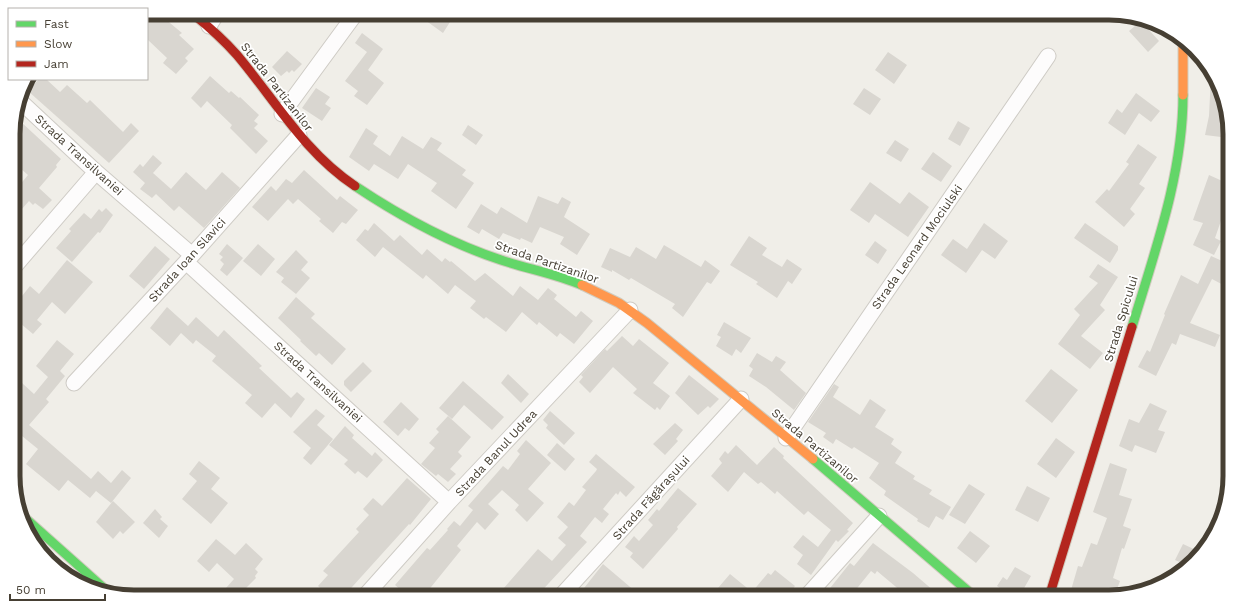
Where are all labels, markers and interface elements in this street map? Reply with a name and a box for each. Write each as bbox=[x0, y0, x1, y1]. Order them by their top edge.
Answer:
legend bbox=[8, 8, 148, 80]
text: Fast bbox=[44, 17, 69, 31]
text: Slow bbox=[44, 37, 72, 51]
street label: Strada Partizanilor bbox=[238, 40, 316, 134]
text: Jam bbox=[44, 57, 69, 71]
street label: Strada Transilvaniei bbox=[32, 112, 126, 198]
street label: Strada Leonard Mociulski bbox=[869, 182, 965, 312]
street label: Strada Ioan Slavici bbox=[145, 215, 229, 305]
street label: Strada Partizanilor bbox=[493, 238, 601, 286]
street label: Strada Spicului bbox=[1101, 274, 1141, 364]
street label: Strada Transilvaniei bbox=[271, 339, 365, 425]
street label: Strada Partizanilor bbox=[769, 406, 861, 486]
street label: Strada Banul Udrea bbox=[452, 407, 540, 499]
street label: Strada Făgărașului bbox=[609, 453, 693, 543]
scale bar bbox=[10, 576, 105, 602]
text: 50 m bbox=[16, 583, 46, 597]

